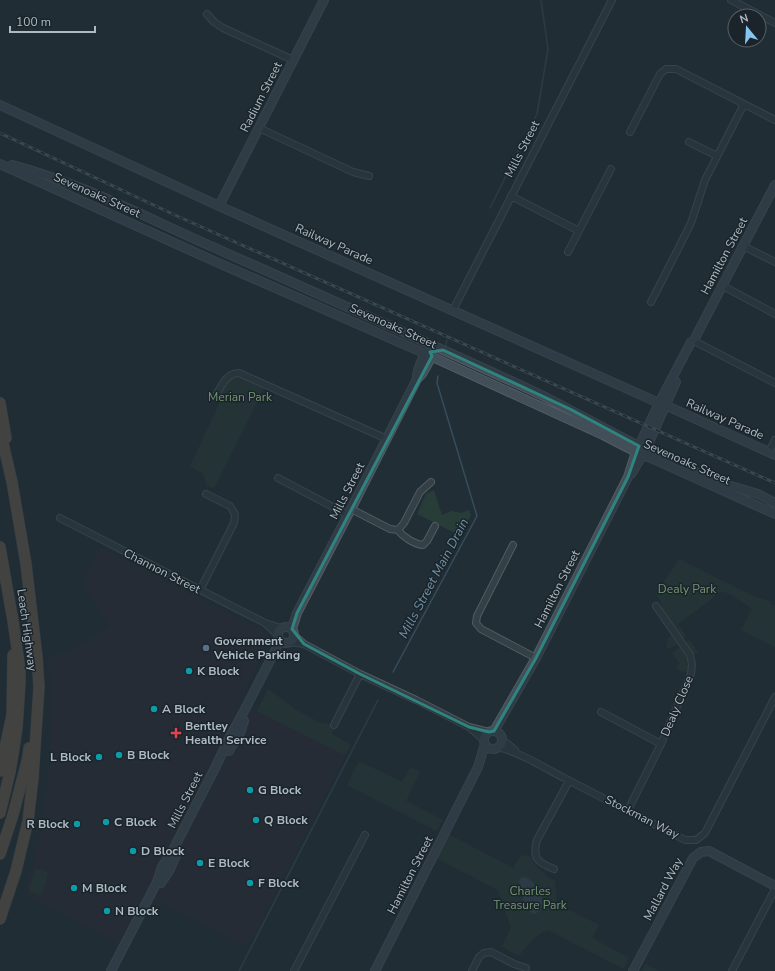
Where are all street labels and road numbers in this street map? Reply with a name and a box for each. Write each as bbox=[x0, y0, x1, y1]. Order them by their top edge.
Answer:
street label: Radium Street bbox=[236, 58, 286, 135]
street label: Mills Street bbox=[501, 117, 543, 180]
street label: Sevenoaks Street bbox=[51, 169, 144, 222]
street label: Hamilton Street bbox=[697, 214, 751, 297]
street label: Railway Parade bbox=[292, 220, 376, 268]
street label: Sevenoaks Street bbox=[347, 300, 440, 353]
street label: Railway Parade bbox=[683, 395, 767, 443]
street label: Sevenoaks Street bbox=[641, 436, 734, 489]
street label: Mills Street bbox=[326, 459, 368, 522]
street label: Channon Street bbox=[121, 545, 204, 598]
street label: Hamilton Street bbox=[530, 547, 584, 631]
street label: Leach Highway bbox=[13, 588, 41, 673]
street label: Dealy Close bbox=[657, 673, 697, 739]
street label: Mills Street bbox=[164, 768, 206, 831]
street label: Stockman Way bbox=[602, 791, 683, 843]
street label: Hamilton Street bbox=[383, 833, 437, 917]
street label: Mallard Way bbox=[640, 854, 687, 923]

